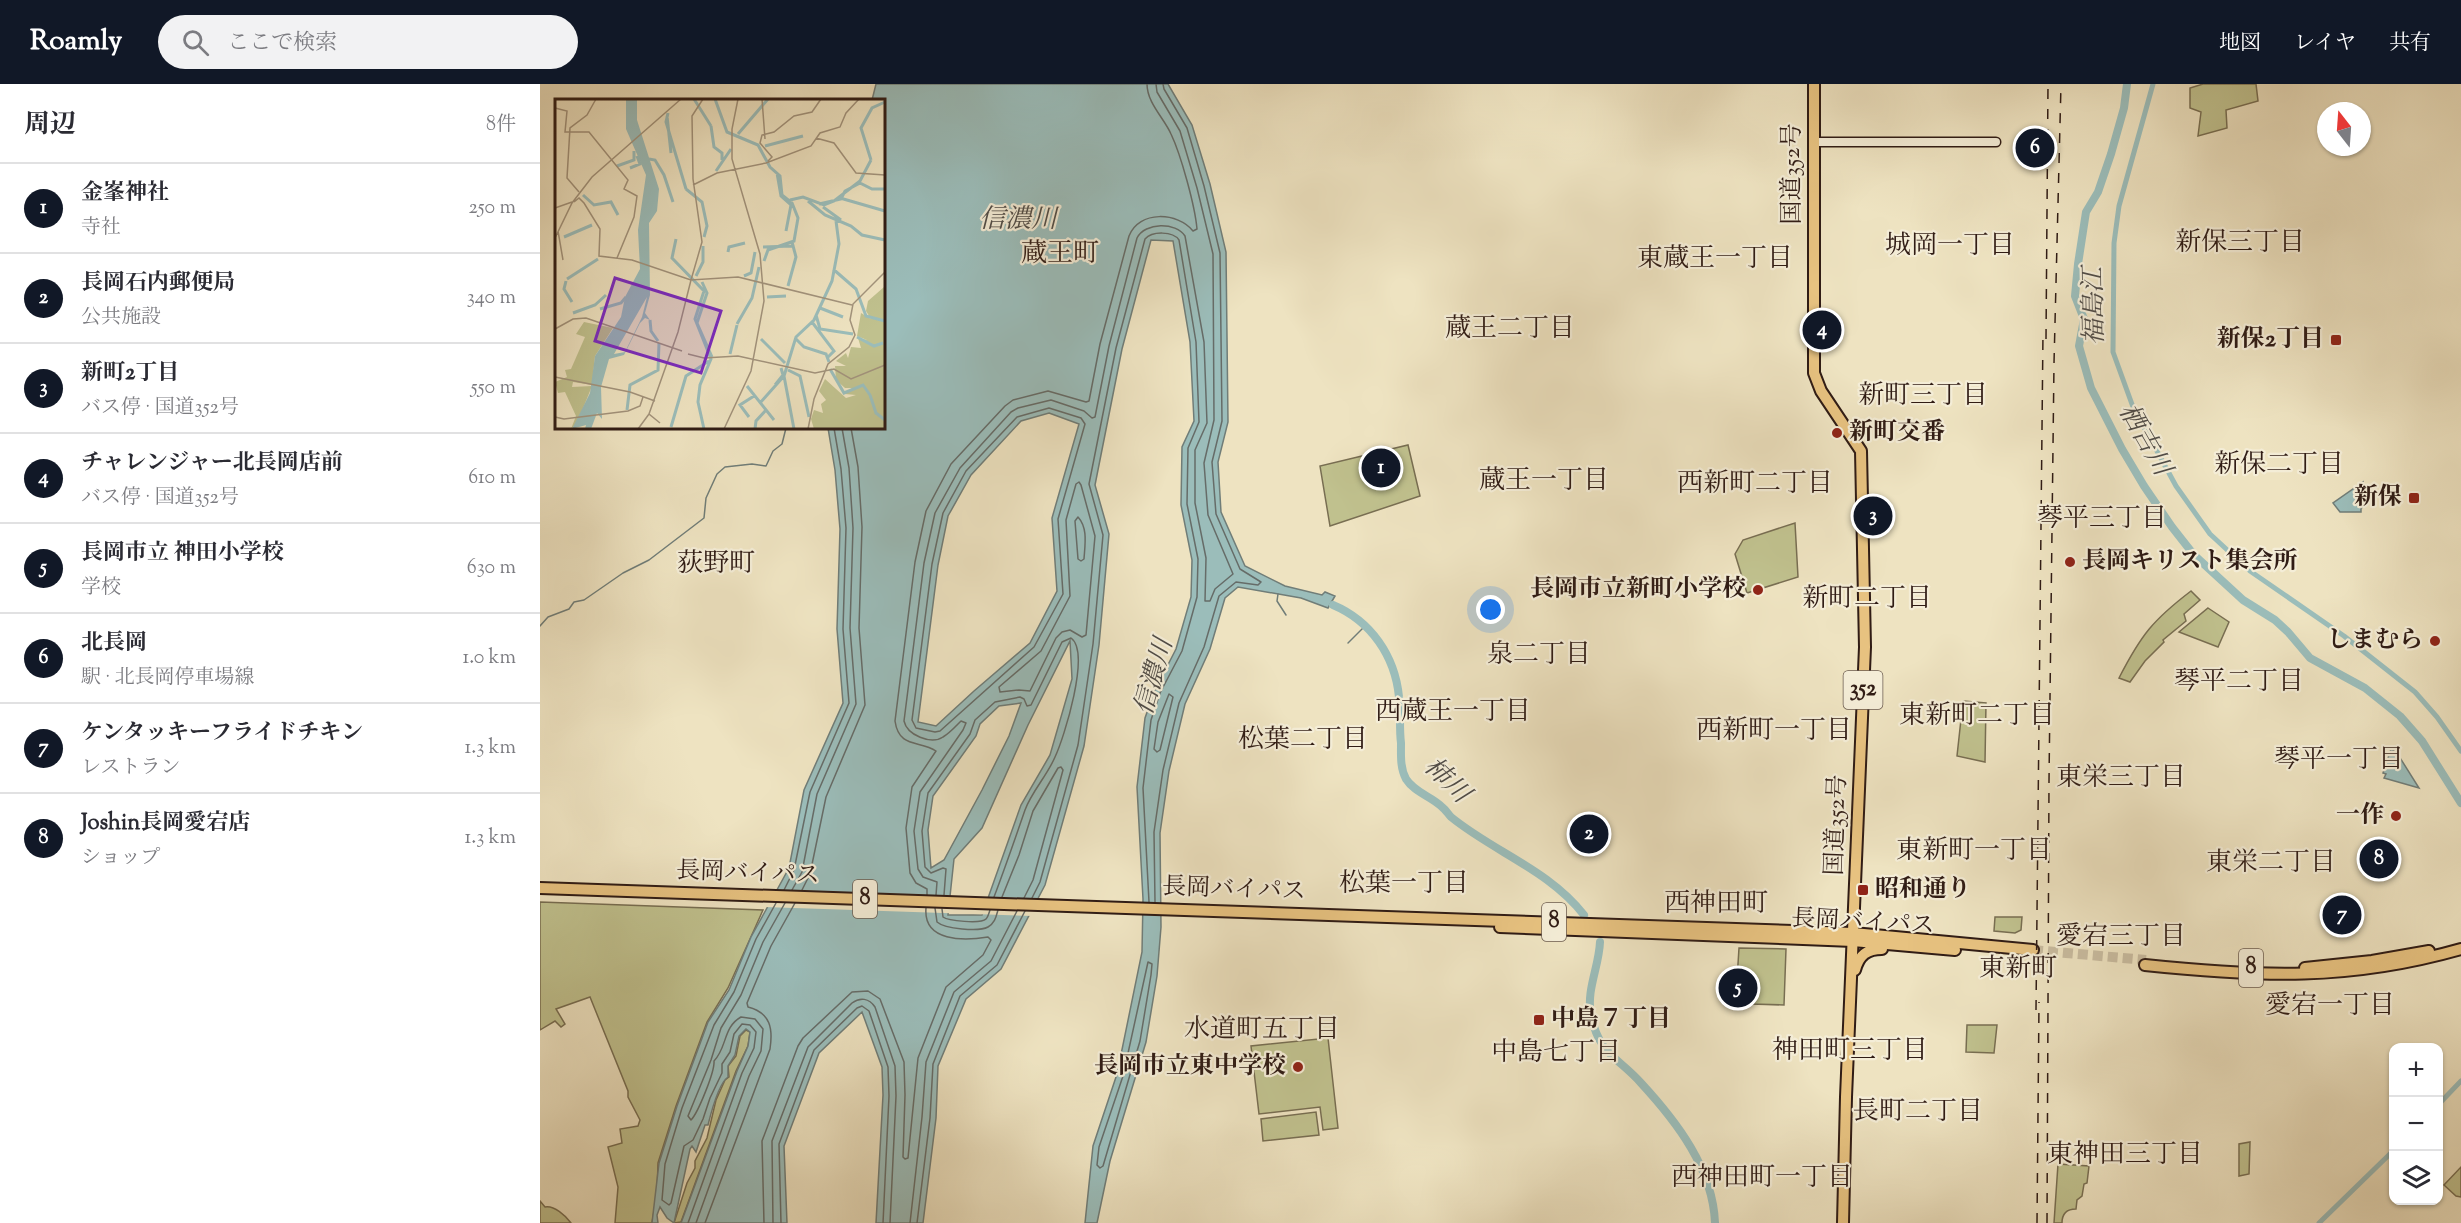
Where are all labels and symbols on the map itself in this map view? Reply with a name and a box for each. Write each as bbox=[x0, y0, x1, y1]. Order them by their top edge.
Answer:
inset map bbox=[555, 99, 885, 429]
north arrow bbox=[2317, 102, 2371, 156]
street label: 国道352号 bbox=[1776, 123, 1810, 225]
pin: 6 bbox=[2016, 126, 2054, 170]
water label: 信濃川 bbox=[979, 202, 1060, 239]
district label: 新保三丁目 bbox=[2175, 225, 2305, 262]
district label: 城岡一丁目 bbox=[1885, 228, 2015, 265]
district label: 蔵王町 bbox=[1021, 236, 1099, 273]
district label: 東蔵王一丁目 bbox=[1637, 241, 1793, 278]
water label: 福島江 bbox=[2076, 263, 2114, 345]
pin: 4 bbox=[1802, 308, 1842, 352]
district label: 蔵王二丁目 bbox=[1445, 311, 1575, 348]
place label: 新保2丁目 bbox=[2217, 323, 2324, 357]
marker: 新保2丁目 bbox=[2329, 333, 2343, 347]
district label: 新町三丁目 bbox=[1858, 378, 1988, 415]
water label: 栖吉川 bbox=[2108, 397, 2181, 486]
place label: 新町交番 bbox=[1849, 416, 1945, 450]
marker: 新町交番 bbox=[1830, 426, 1844, 440]
pin: 1 bbox=[1362, 446, 1400, 490]
district label: 新保二丁目 bbox=[2214, 447, 2344, 484]
district label: 蔵王一丁目 bbox=[1479, 463, 1609, 500]
district label: 西新町二丁目 bbox=[1677, 466, 1833, 503]
place label: 新保 bbox=[2354, 481, 2402, 515]
marker: 新保 bbox=[2407, 491, 2421, 505]
pin: 3 bbox=[1854, 494, 1892, 538]
district label: 琴平三丁目 bbox=[2037, 501, 2167, 538]
place label: 長岡キリスト集会所 bbox=[2082, 545, 2298, 579]
district label: 荻野町 bbox=[677, 546, 755, 583]
marker: 長岡キリスト集会所 bbox=[2063, 555, 2077, 569]
place label: 長岡市立新町小学校 bbox=[1530, 573, 1746, 607]
district label: 新町二丁目 bbox=[1802, 581, 1932, 618]
marker: 長岡市立新町小学校 bbox=[1751, 583, 1765, 597]
your location bbox=[1476, 595, 1505, 624]
place label: しまむら bbox=[2327, 624, 2423, 658]
water label: 信濃川 bbox=[1126, 632, 1184, 720]
marker: しまむら bbox=[2428, 634, 2442, 648]
district label: 泉二丁目 bbox=[1487, 637, 1591, 674]
district label: 琴平二丁目 bbox=[2174, 664, 2304, 701]
road number: 352 bbox=[1844, 671, 1882, 709]
district label: 西蔵王一丁目 bbox=[1375, 694, 1531, 731]
district label: 東新町二丁目 bbox=[1899, 698, 2055, 735]
district label: 西新町一丁目 bbox=[1696, 713, 1852, 750]
district label: 松葉二丁目 bbox=[1238, 722, 1368, 759]
district label: 琴平一丁目 bbox=[2274, 742, 2404, 779]
water label: 柿川 bbox=[1414, 750, 1480, 814]
district label: 東栄三丁目 bbox=[2056, 760, 2186, 797]
street label: 国道352号 bbox=[1818, 774, 1856, 876]
place label: 一作 bbox=[2336, 799, 2384, 833]
marker: 一作 bbox=[2389, 809, 2403, 823]
pin: 2 bbox=[1570, 812, 1608, 856]
district label: 東新町一丁目 bbox=[1896, 833, 2052, 870]
pin: 8 bbox=[2360, 836, 2398, 882]
district label: 東栄二丁目 bbox=[2206, 845, 2336, 882]
street label: 長岡バイパス bbox=[676, 855, 820, 893]
district label: 松葉一丁目 bbox=[1339, 866, 1469, 903]
street label: 長岡バイパス bbox=[1162, 871, 1306, 909]
place label: 昭和通り bbox=[1875, 873, 1971, 907]
road number: 8 bbox=[853, 880, 877, 918]
marker: 昭和通り bbox=[1856, 883, 1870, 897]
district label: 西神田町 bbox=[1664, 886, 1768, 923]
pin: 7 bbox=[2322, 892, 2362, 938]
street label: 長岡バイパス bbox=[1790, 902, 1936, 944]
road number: 8 bbox=[1542, 903, 1566, 941]
district label: 愛宕三丁目 bbox=[2056, 919, 2186, 956]
road number: 8 bbox=[2239, 949, 2263, 987]
district label: 東新町 bbox=[1979, 951, 2057, 988]
pin: 5 bbox=[1718, 966, 1758, 1010]
district label: 愛宕一丁目 bbox=[2265, 988, 2395, 1025]
place label: 中島７丁目 bbox=[1551, 1003, 1671, 1037]
district label: 水道町五丁目 bbox=[1184, 1012, 1340, 1049]
marker: 中島７丁目 bbox=[1532, 1013, 1546, 1027]
district label: 神田町三丁目 bbox=[1772, 1033, 1928, 1070]
district label: 中島七丁目 bbox=[1491, 1035, 1621, 1072]
place label: 長岡市立東中学校 bbox=[1094, 1050, 1286, 1084]
marker: 長岡市立東中学校 bbox=[1291, 1060, 1305, 1074]
district label: 長町二丁目 bbox=[1853, 1094, 1983, 1131]
district label: 東神田三丁目 bbox=[2047, 1137, 2203, 1174]
district label: 西神田町一丁目 bbox=[1671, 1160, 1853, 1197]

